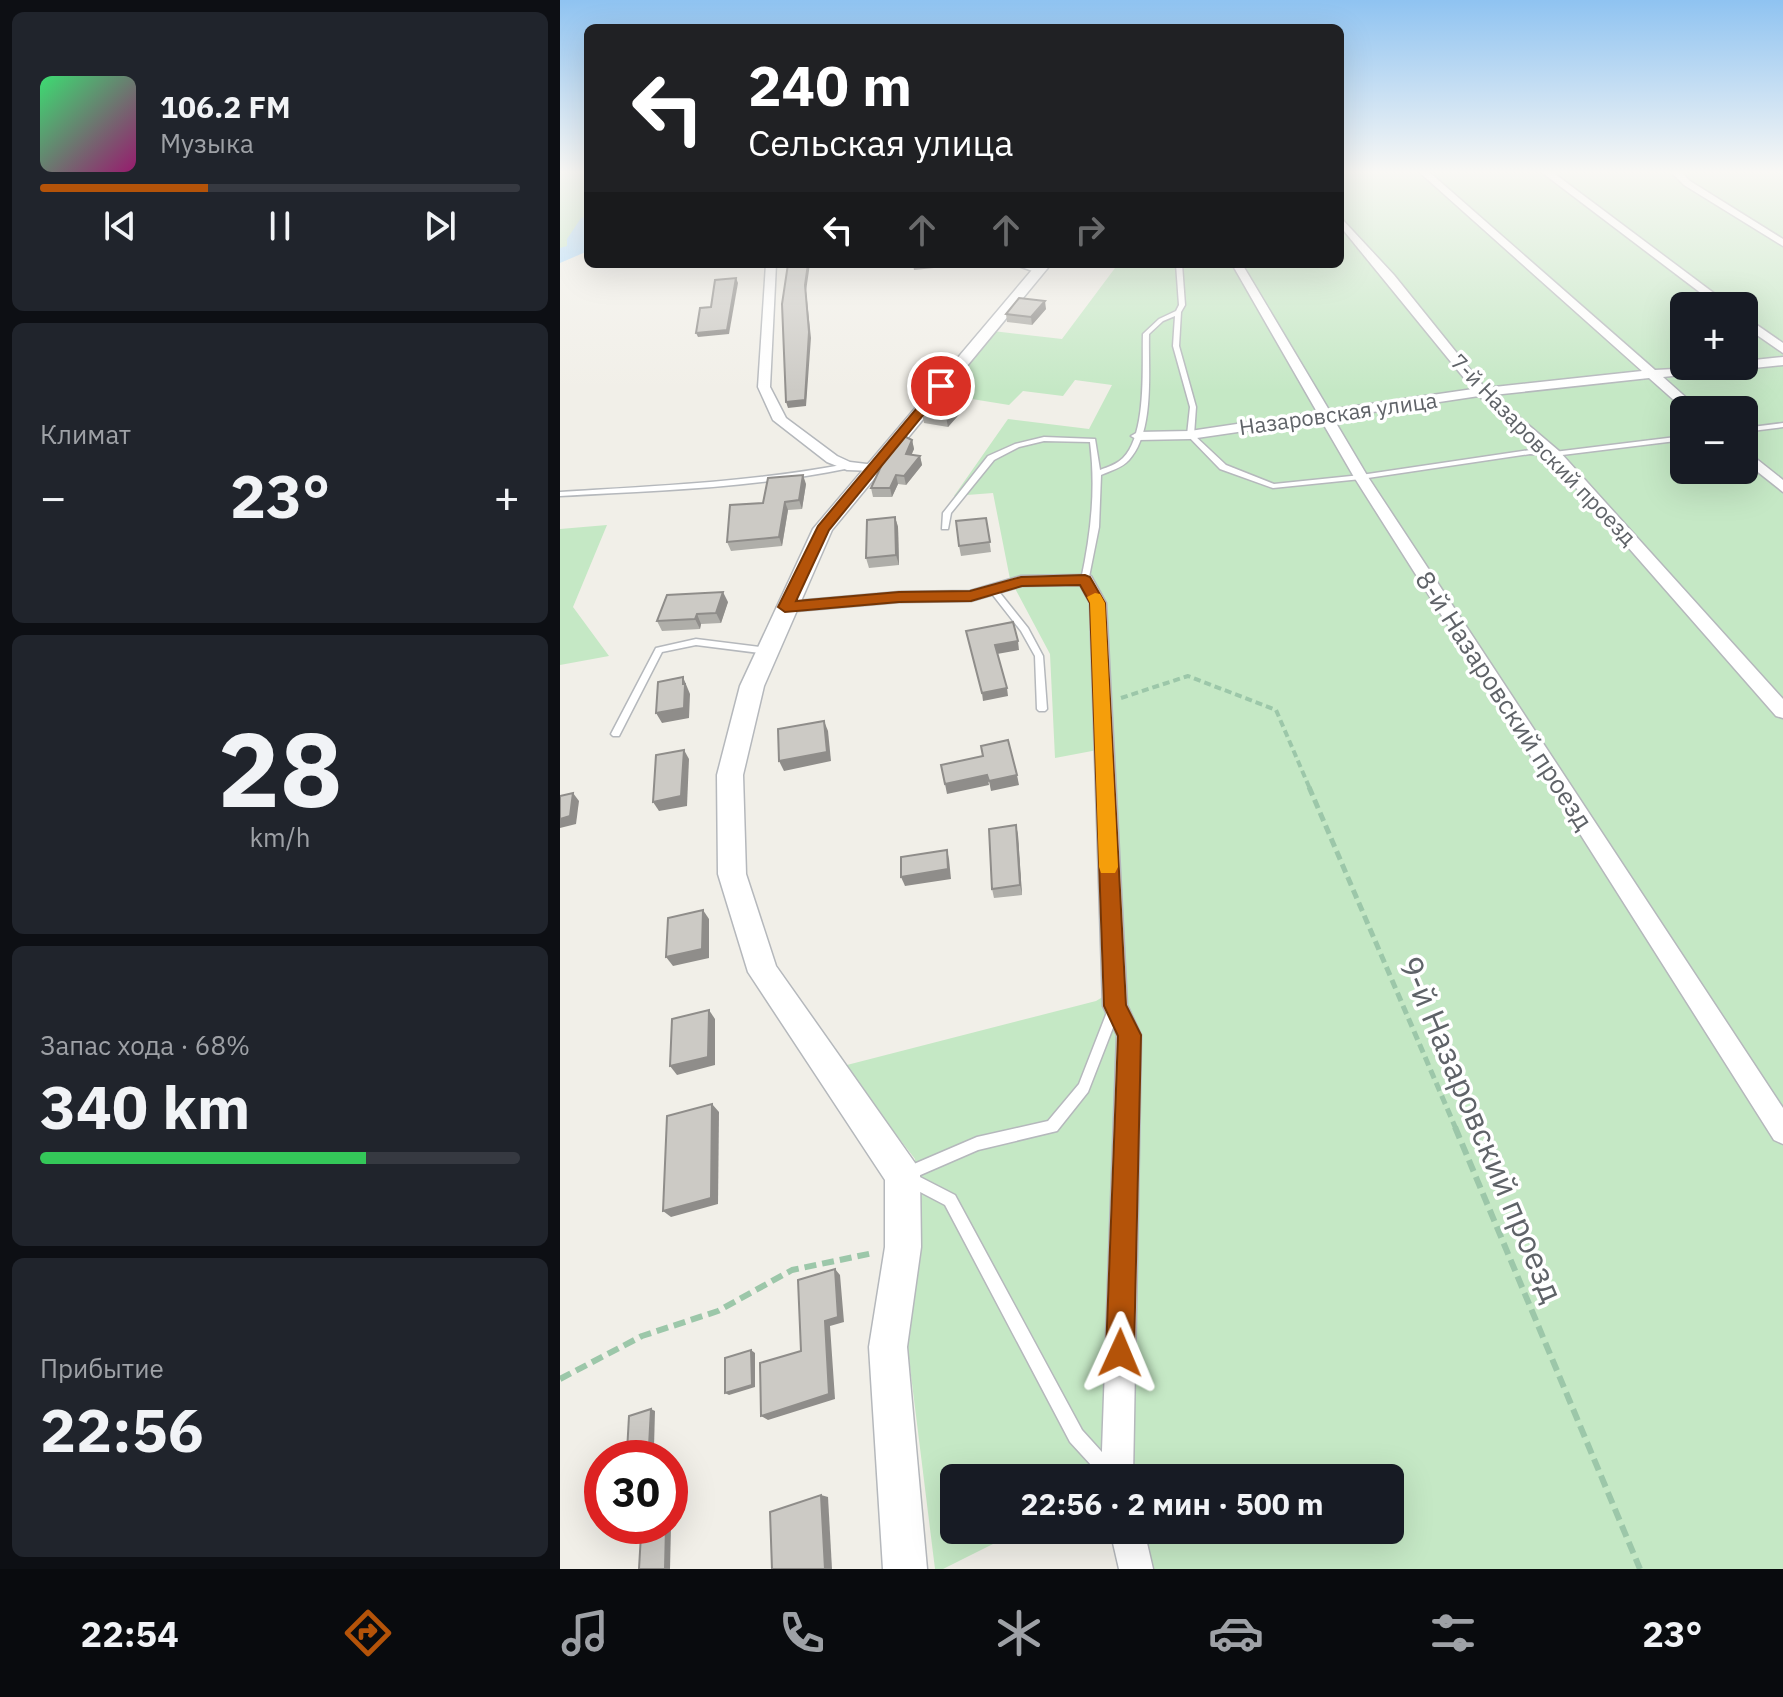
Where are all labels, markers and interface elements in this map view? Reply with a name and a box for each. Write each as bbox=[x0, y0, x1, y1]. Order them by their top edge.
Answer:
text: 240 m bbox=[748, 49, 912, 121]
icon: left bbox=[616, 56, 720, 160]
text: 106.2 FM bbox=[160, 87, 291, 126]
text: Сельская улица bbox=[748, 119, 1013, 166]
text: Музыка bbox=[160, 126, 254, 160]
icon: previous bbox=[98, 204, 142, 248]
icon: pause bbox=[258, 204, 302, 248]
icon: next bbox=[418, 204, 462, 248]
icon: left bbox=[816, 208, 860, 252]
icon: ahead bbox=[900, 208, 944, 252]
icon: ahead bbox=[984, 208, 1028, 252]
icon: right bbox=[1068, 208, 1112, 252]
map controls bbox=[1670, 292, 1758, 484]
button: + bbox=[1670, 292, 1758, 380]
street label: 7-й Назаровский проезд bbox=[1445, 347, 1643, 551]
pin bbox=[907, 352, 975, 420]
icon: arrive bbox=[919, 364, 963, 408]
street label: Назаровская улица bbox=[1237, 385, 1439, 441]
button: − bbox=[1670, 396, 1758, 484]
text: Климат bbox=[40, 417, 131, 451]
text: 23° bbox=[230, 456, 330, 535]
text: − bbox=[40, 468, 66, 525]
text: + bbox=[494, 468, 520, 525]
street label: 8-й Назаровский проезд bbox=[1408, 564, 1602, 836]
text: 28 bbox=[218, 700, 342, 836]
text: km/h bbox=[249, 820, 311, 854]
street label: 9-й Назаровский проезд bbox=[1390, 950, 1574, 1308]
text: Запас хода · 68% bbox=[40, 1028, 250, 1062]
text: 340 km bbox=[40, 1067, 250, 1146]
position arrow bbox=[1078, 1311, 1162, 1395]
text: Прибытие bbox=[40, 1351, 164, 1385]
text: 22:56 bbox=[40, 1390, 204, 1469]
speed limit sign: 30 bbox=[584, 1440, 688, 1544]
text: 22:56 · 2 мин · 500 m bbox=[1020, 1484, 1324, 1523]
icon: directions bbox=[340, 1605, 396, 1661]
icon: music bbox=[557, 1605, 613, 1661]
icon: phone bbox=[774, 1605, 830, 1661]
icon: climate bbox=[991, 1605, 1047, 1661]
icon: car bbox=[1208, 1605, 1264, 1661]
icon: filters bbox=[1425, 1605, 1481, 1661]
text: 22:54 bbox=[81, 1610, 179, 1657]
text: 23° bbox=[1642, 1610, 1702, 1657]

